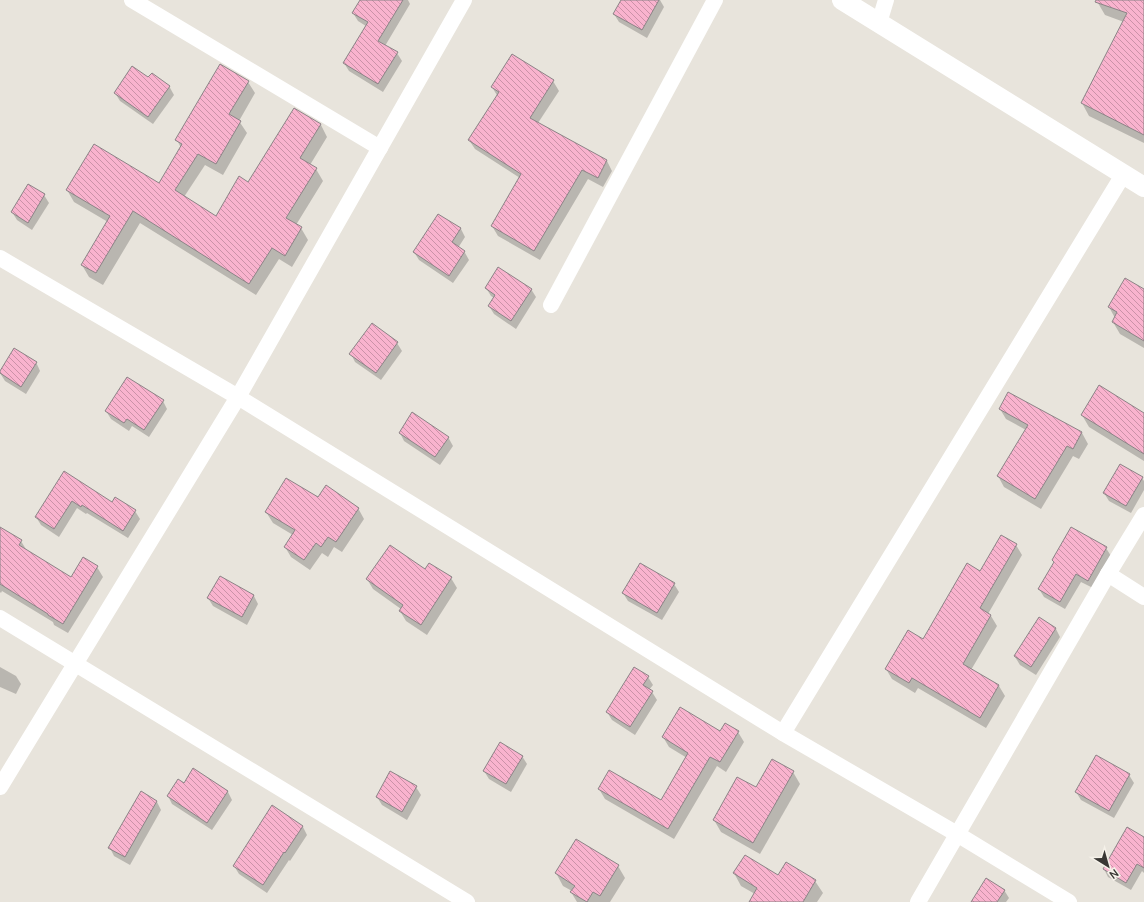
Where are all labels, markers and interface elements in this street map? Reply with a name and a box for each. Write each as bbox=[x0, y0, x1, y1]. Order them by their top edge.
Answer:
north arrow bbox=[1088, 846, 1128, 886]
text: N bbox=[1107, 866, 1122, 883]

